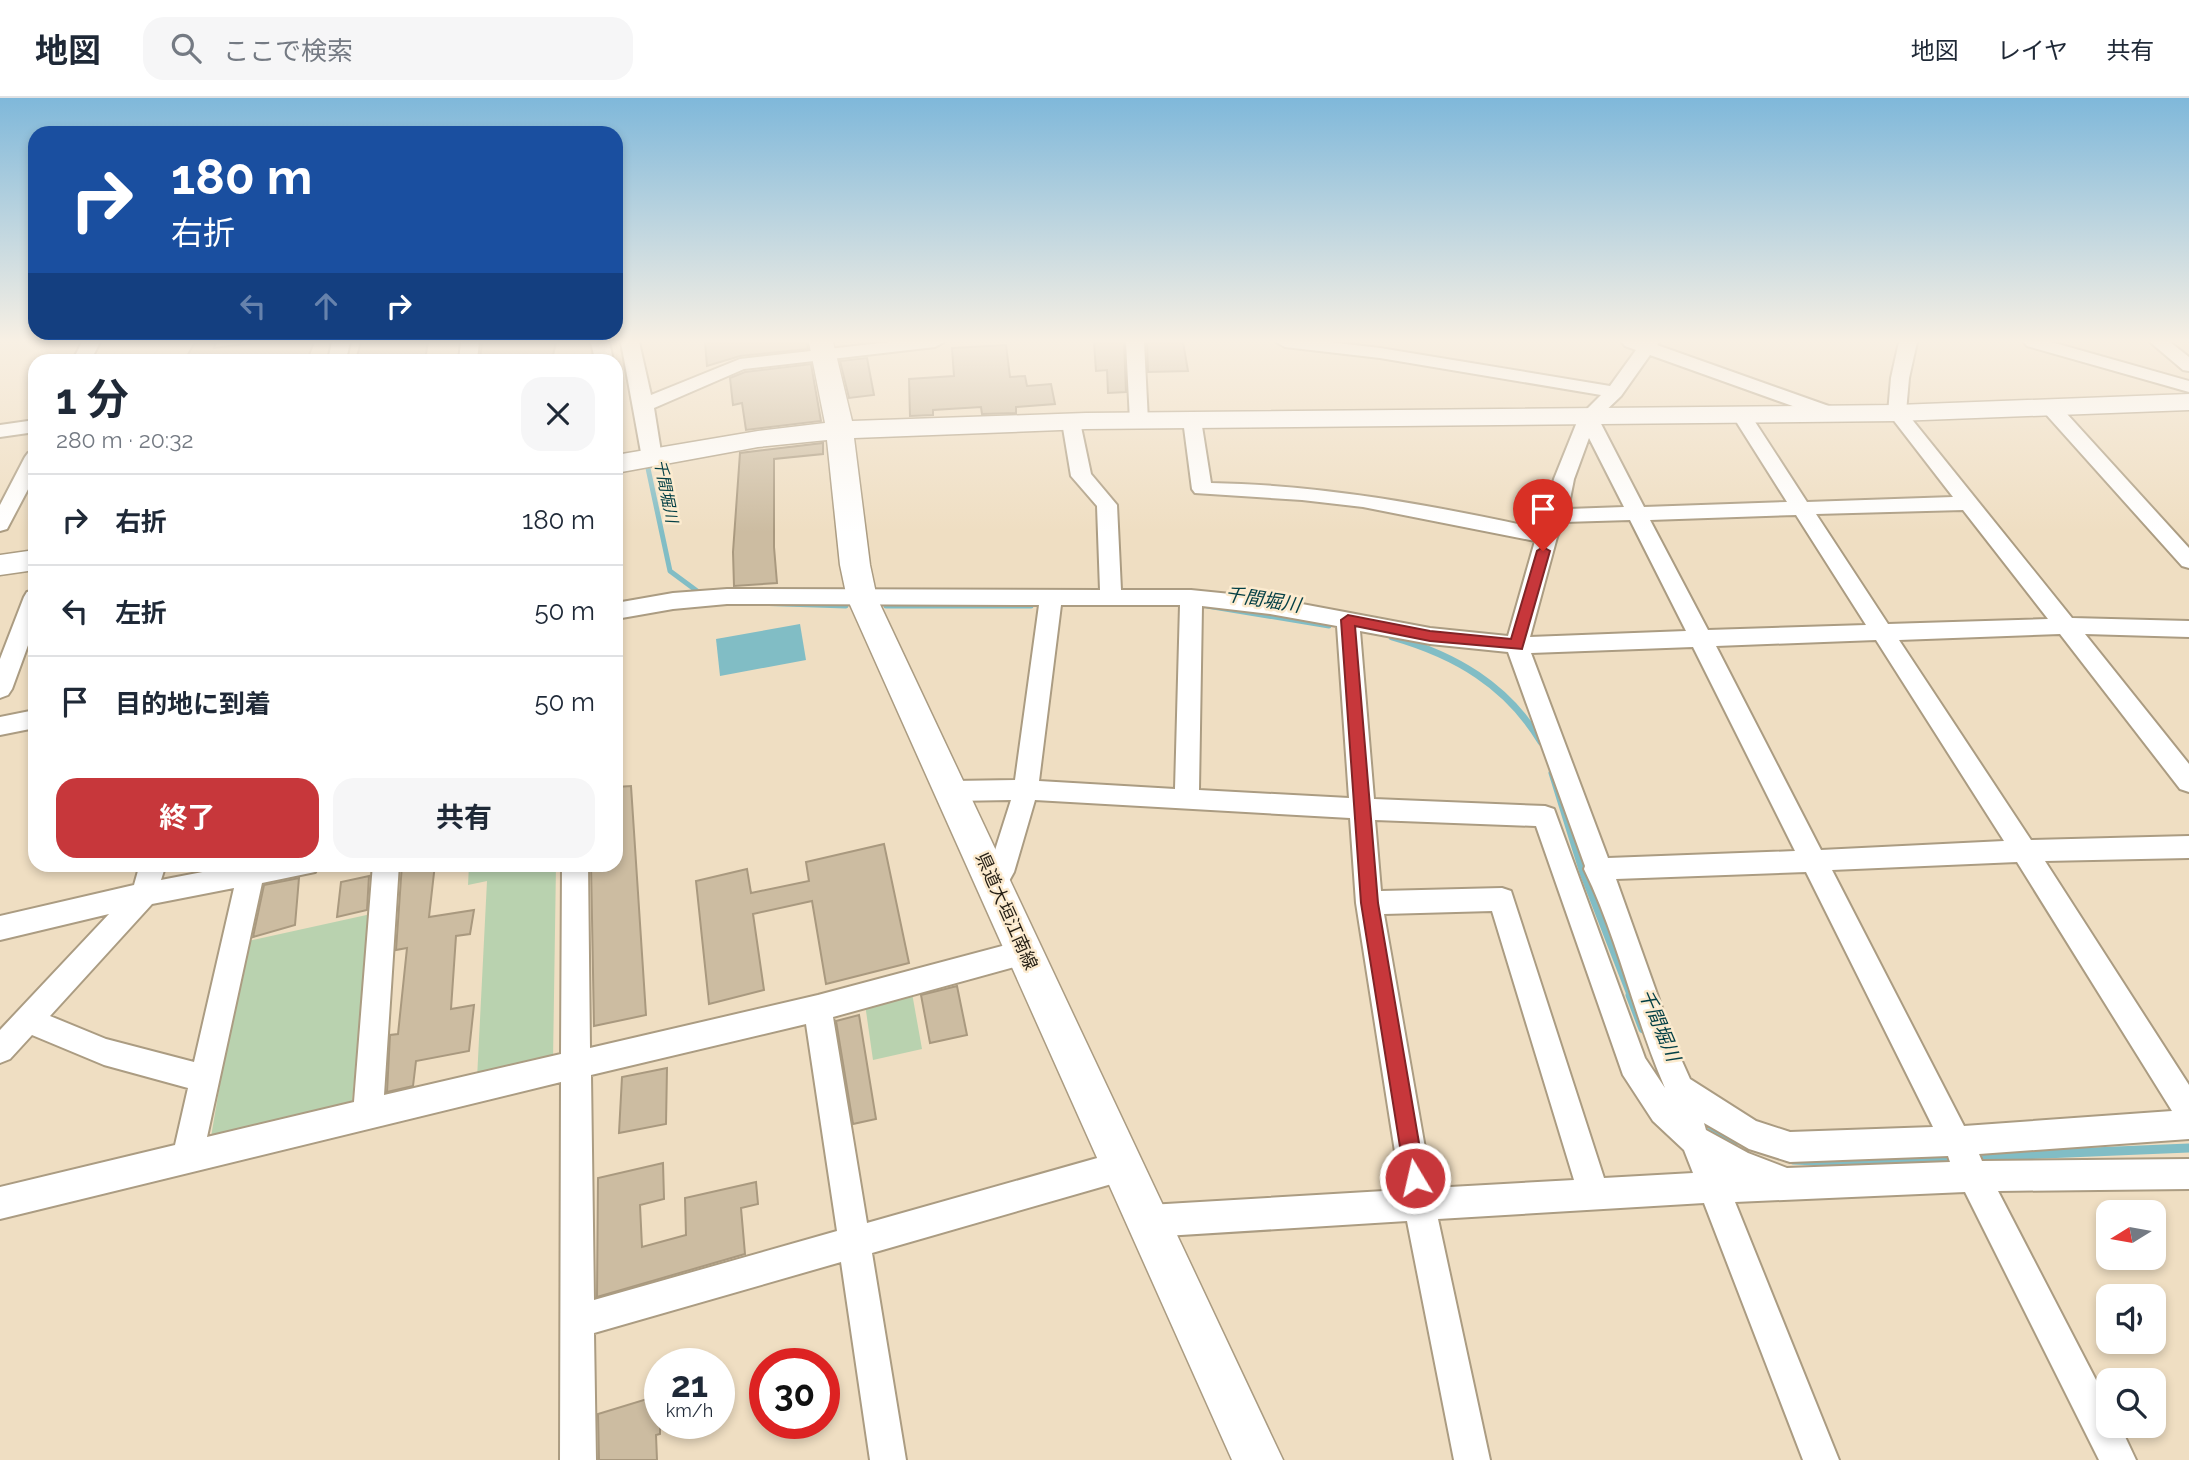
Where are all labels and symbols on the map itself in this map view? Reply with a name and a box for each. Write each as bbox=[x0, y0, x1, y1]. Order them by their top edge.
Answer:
water label: 千間堀川 bbox=[651, 458, 682, 526]
pin bbox=[1513, 479, 1573, 551]
water label: 千間堀川 bbox=[1224, 582, 1304, 616]
street label: 県道大垣江南線 bbox=[972, 849, 1042, 973]
water label: 千間堀川 bbox=[1635, 986, 1686, 1066]
position arrow bbox=[1378, 1141, 1452, 1215]
north arrow bbox=[2096, 1200, 2166, 1270]
speed limit sign: 30 bbox=[749, 1348, 840, 1439]

